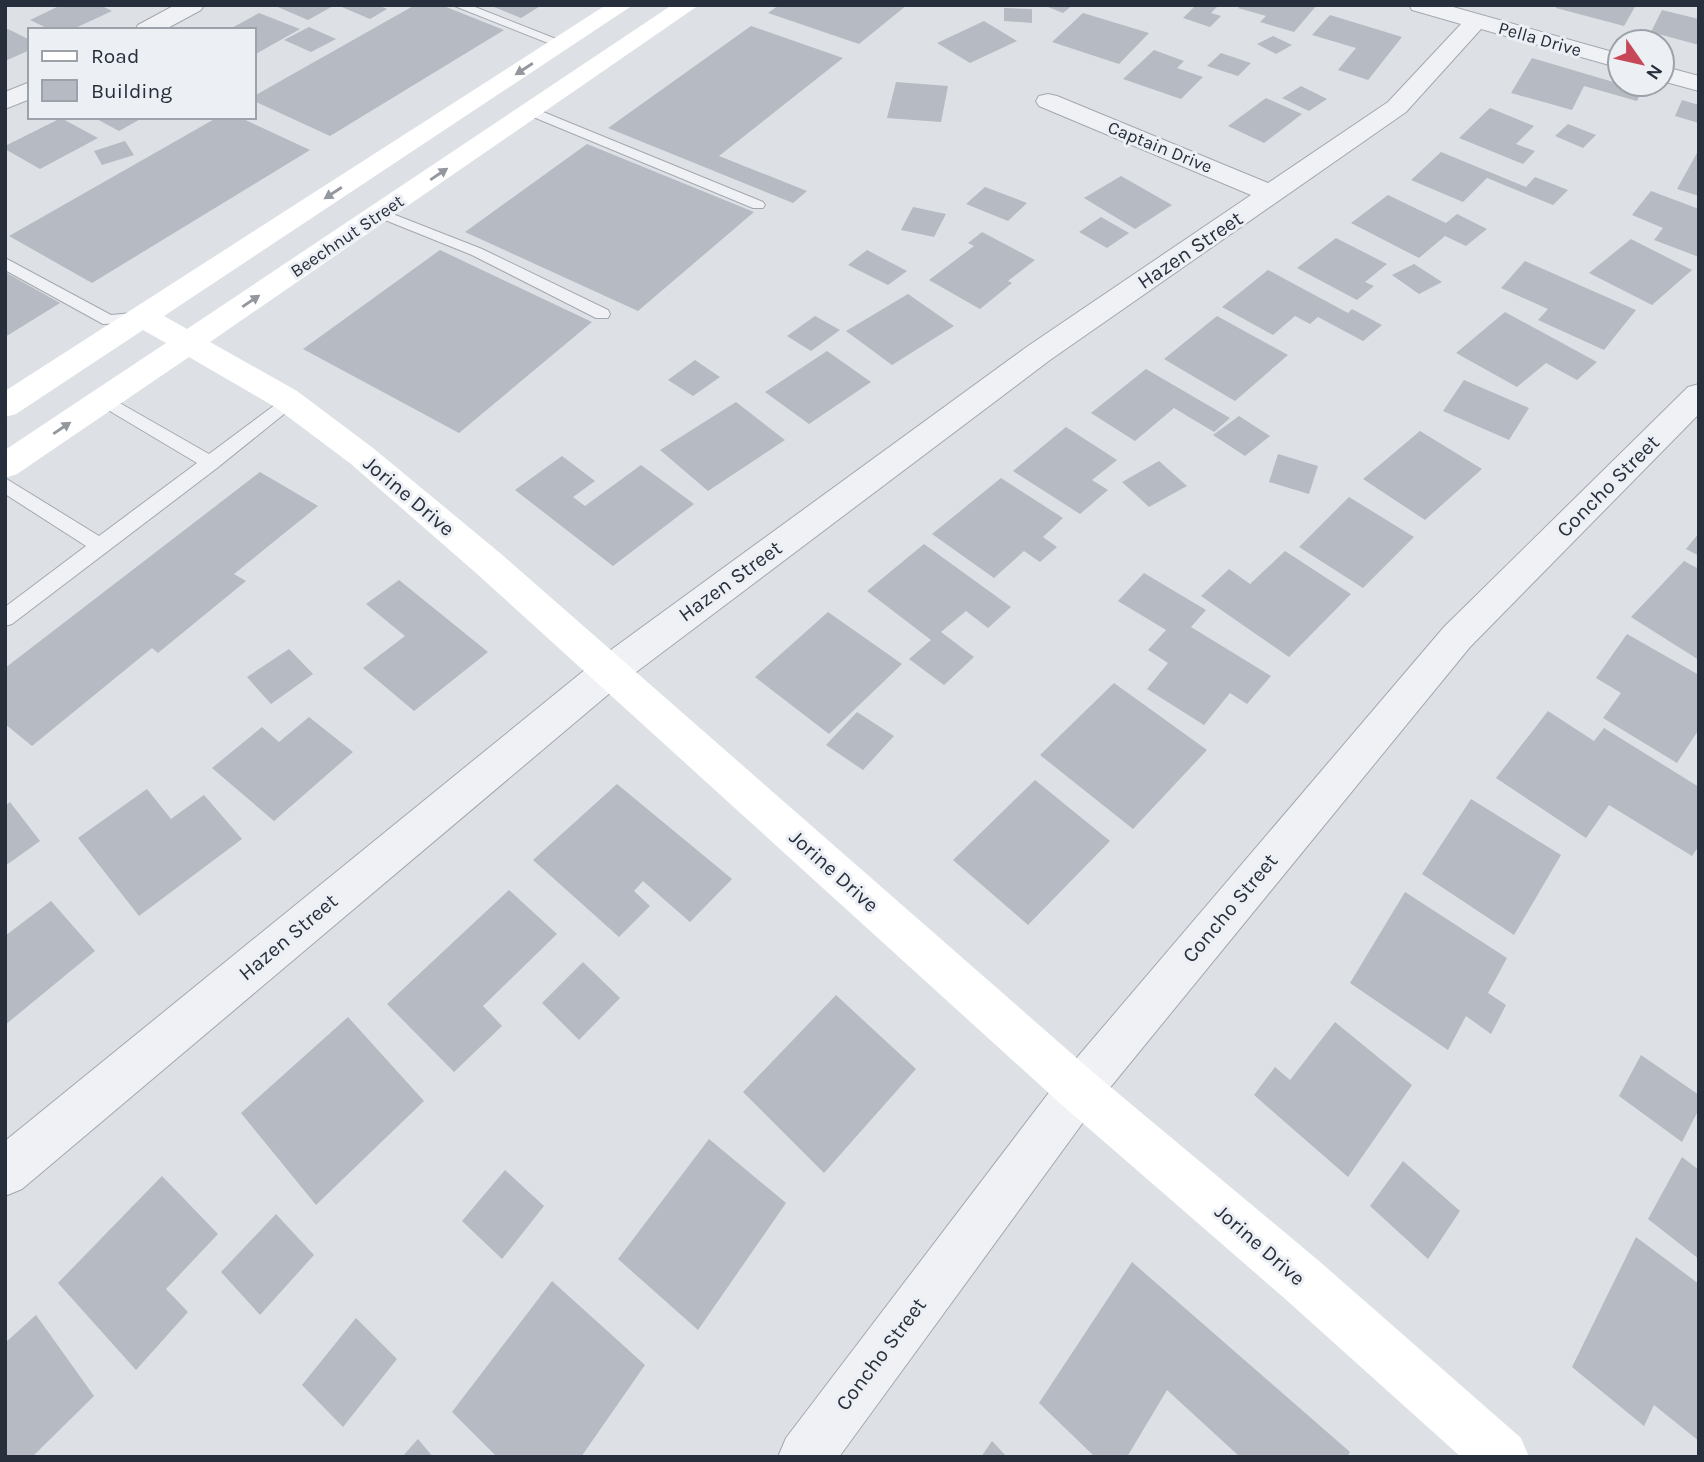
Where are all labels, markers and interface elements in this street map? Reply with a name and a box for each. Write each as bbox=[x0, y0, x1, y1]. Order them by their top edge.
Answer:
street label: Pella Drive bbox=[1496, 17, 1584, 61]
legend bbox=[28, 28, 256, 119]
north arrow bbox=[1606, 28, 1676, 98]
text: Road bbox=[91, 44, 139, 68]
text: N bbox=[1641, 60, 1667, 84]
one-way arrow bbox=[514, 63, 534, 76]
text: Building bbox=[91, 79, 172, 103]
street label: Captain Drive bbox=[1105, 116, 1215, 178]
one-way arrow bbox=[429, 167, 449, 180]
one-way arrow bbox=[324, 186, 342, 200]
street label: Beechnut Street bbox=[286, 190, 408, 282]
street label: Hazen Street bbox=[1133, 206, 1247, 294]
one-way arrow bbox=[242, 294, 260, 308]
one-way arrow bbox=[53, 421, 71, 435]
street label: Concho Street bbox=[1552, 430, 1664, 542]
street label: Jorine Drive bbox=[359, 451, 459, 541]
street label: Hazen Street bbox=[674, 535, 786, 626]
street label: Jorine Drive bbox=[785, 825, 883, 917]
street label: Concho Street bbox=[1178, 849, 1283, 967]
street label: Hazen Street bbox=[234, 889, 342, 985]
street label: Jorine Drive bbox=[1210, 1199, 1310, 1291]
street label: Concho Street bbox=[831, 1293, 931, 1415]

